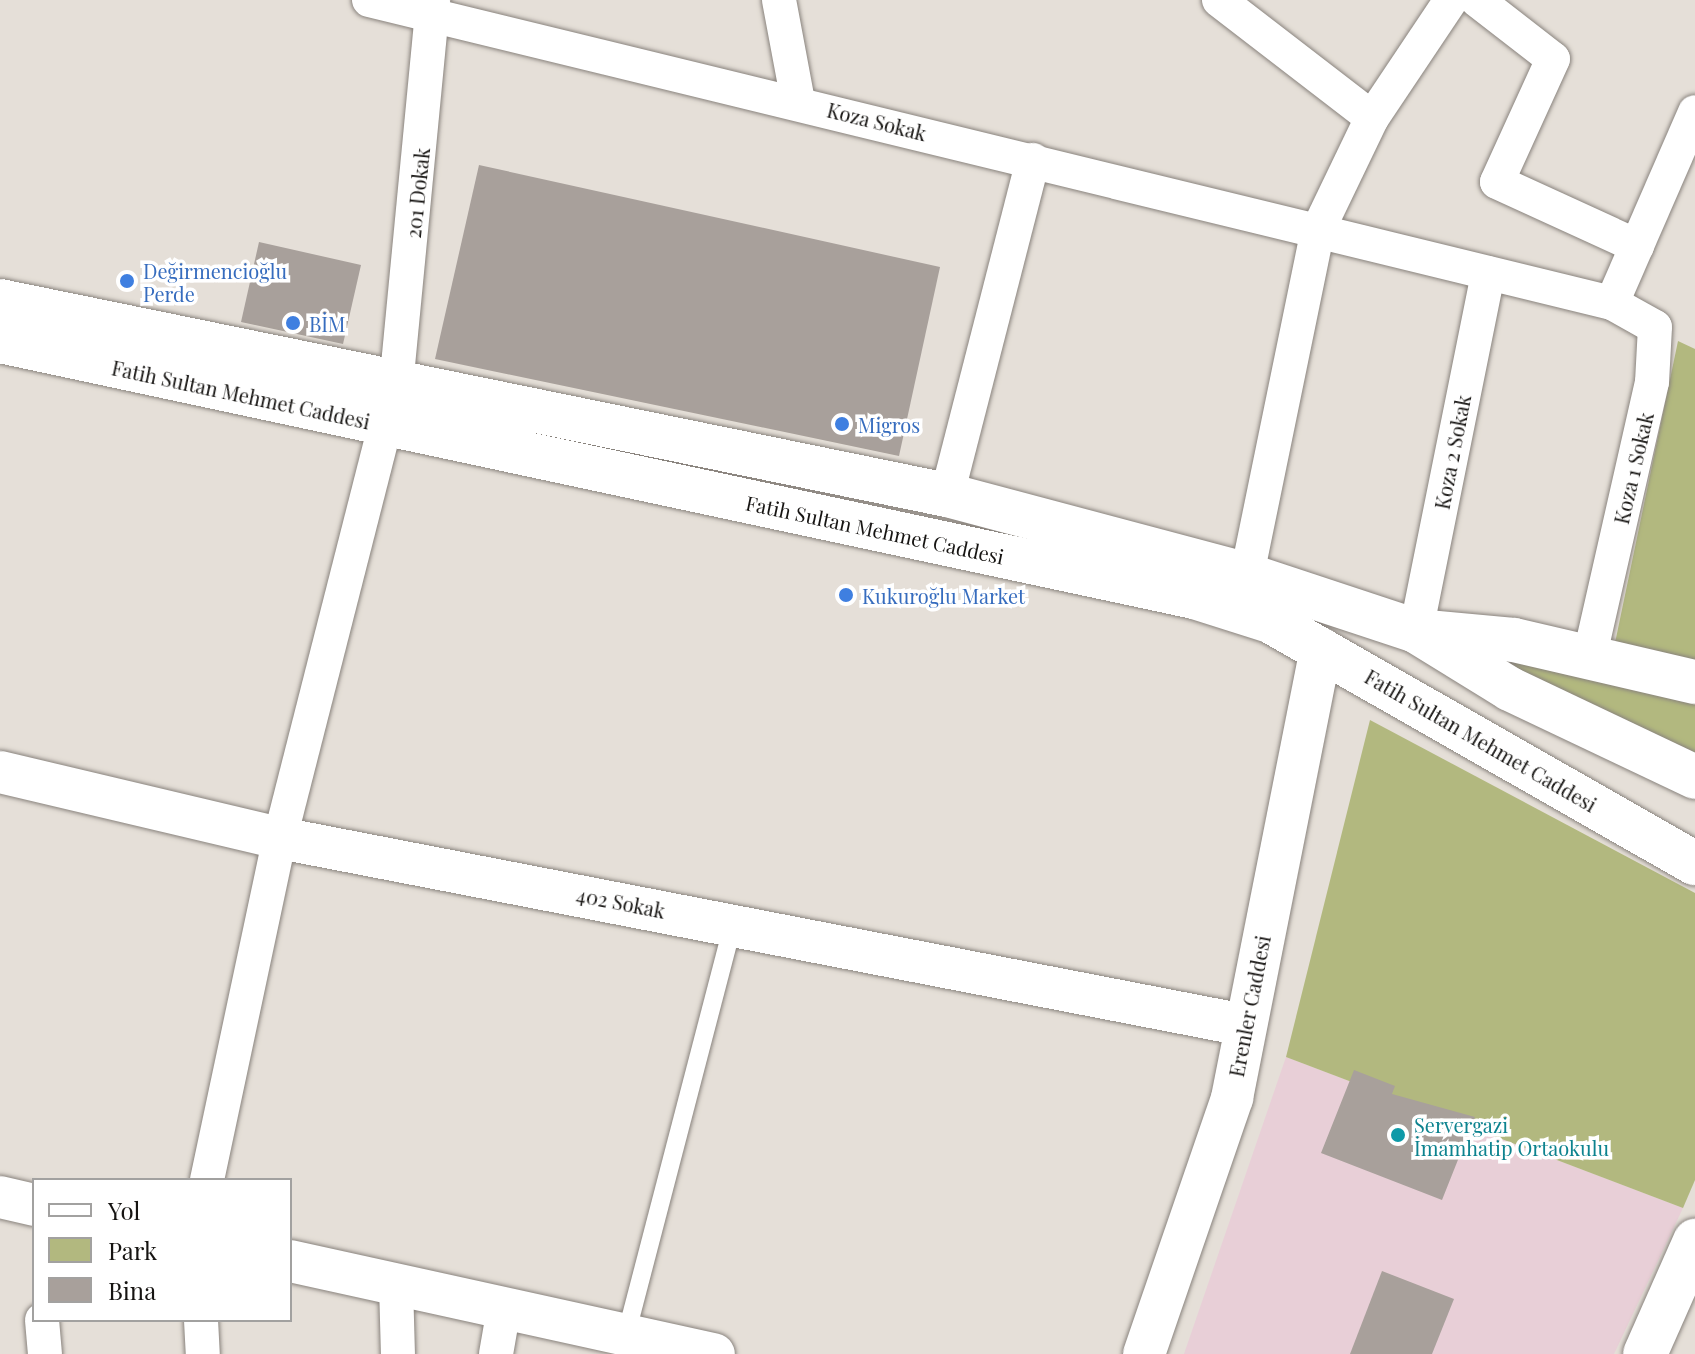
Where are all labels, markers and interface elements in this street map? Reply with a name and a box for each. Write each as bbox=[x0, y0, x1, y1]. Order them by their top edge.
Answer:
street label: Koza Sokak bbox=[825, 97, 929, 145]
street label: 201 Dokak bbox=[400, 147, 434, 239]
place label: Değirmencioğlu Perde bbox=[143, 258, 287, 305]
marker: Değirmencioğlu Perde bbox=[118, 272, 136, 290]
place label: BİM bbox=[309, 311, 346, 335]
marker: BİM bbox=[284, 314, 302, 332]
street label: Fatih Sultan Mehmet Caddesi bbox=[110, 355, 372, 433]
street label: Koza 2 Sokak bbox=[1429, 393, 1475, 511]
street label: Koza 1 Sokak bbox=[1608, 410, 1658, 526]
place label: Migros bbox=[858, 412, 920, 436]
marker: Migros bbox=[833, 415, 851, 433]
street label: Fatih Sultan Mehmet Caddesi bbox=[744, 490, 1006, 568]
place label: Kukuroğlu Market bbox=[862, 583, 1025, 607]
marker: Kukuroğlu Market bbox=[837, 586, 855, 604]
street label: Fatih Sultan Mehmet Caddesi bbox=[1361, 664, 1601, 816]
street label: 402 Sokak bbox=[575, 882, 667, 922]
street label: Erenler Caddesi bbox=[1223, 933, 1275, 1079]
place label: Servergazi İmamhatip Ortaokulu bbox=[1414, 1112, 1609, 1159]
marker: Servergazi İmamhatip Ortaokulu bbox=[1389, 1126, 1407, 1144]
legend bbox=[32, 1178, 292, 1322]
text: Yol bbox=[108, 1194, 140, 1226]
text: Park bbox=[108, 1234, 157, 1266]
text: Bina bbox=[108, 1274, 156, 1306]

